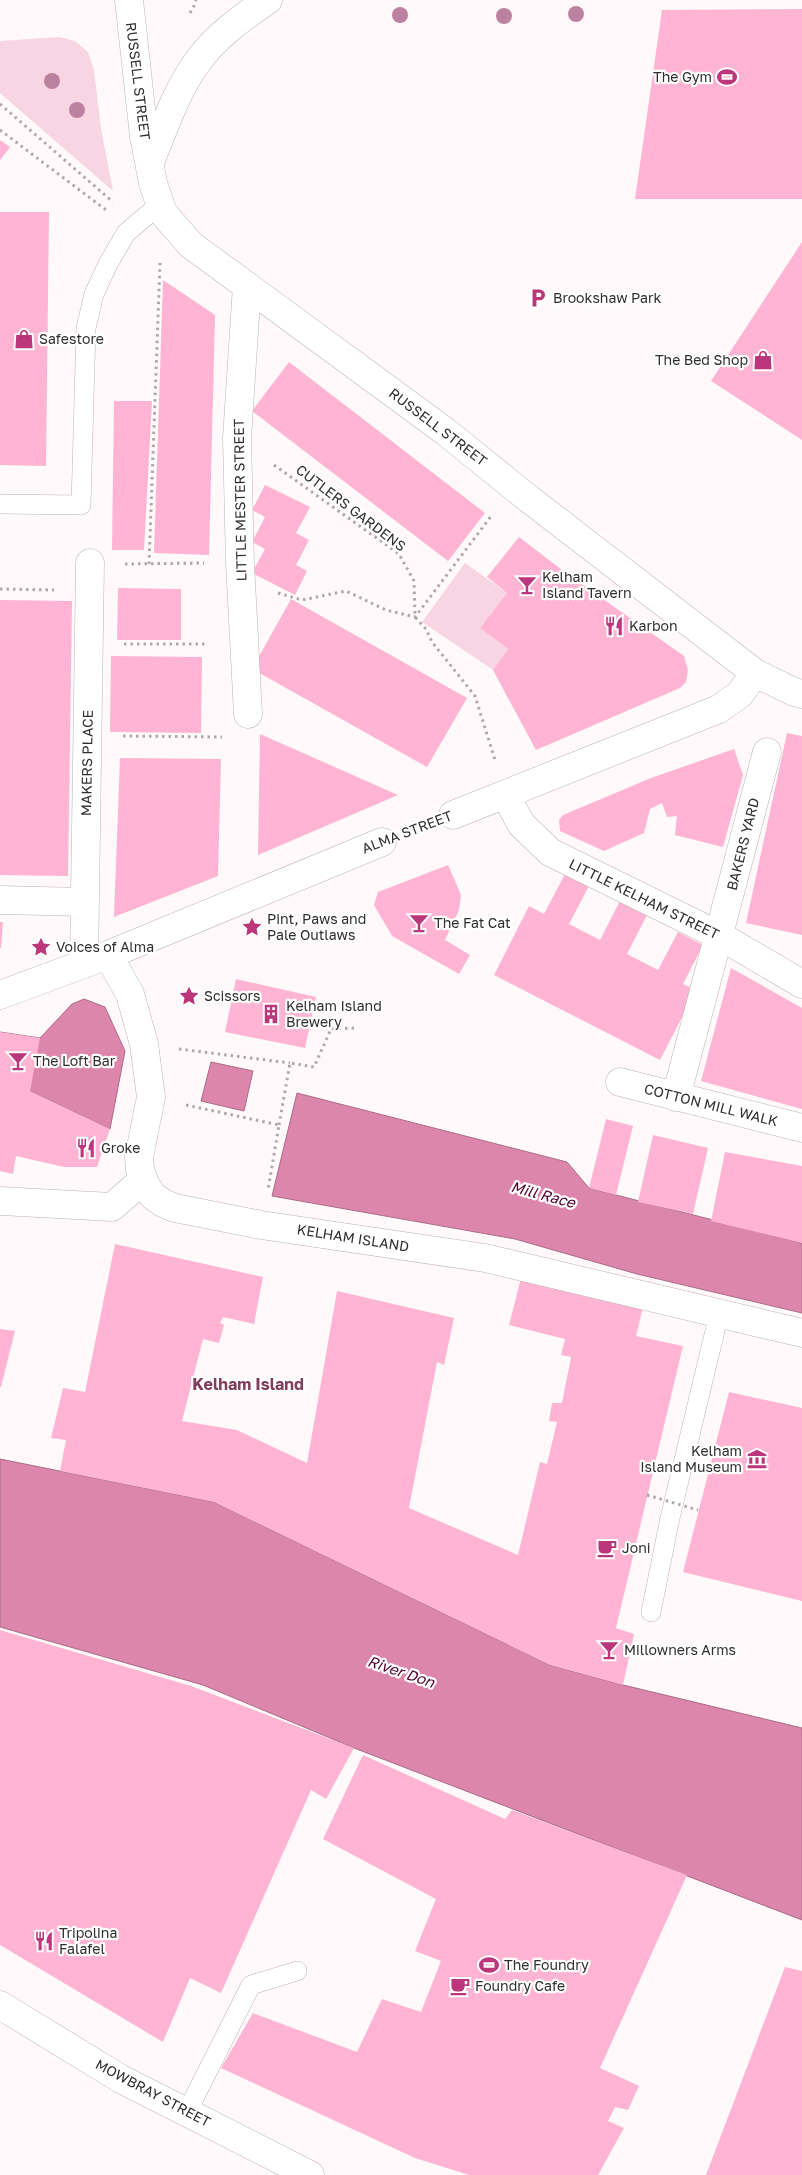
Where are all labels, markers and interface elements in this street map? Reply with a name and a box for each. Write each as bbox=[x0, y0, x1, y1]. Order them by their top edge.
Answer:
street label: RUSSELL STREET bbox=[123, 21, 154, 141]
sports icon: The Gym bbox=[716, 66, 738, 88]
place label: The Gym bbox=[653, 68, 712, 85]
parking icon: Brookshaw Park bbox=[527, 287, 549, 309]
place label: Brookshaw Park bbox=[553, 289, 661, 306]
shop icon: Safestore bbox=[13, 328, 35, 350]
place label: Safestore bbox=[39, 330, 104, 347]
shop icon: The Bed Shop bbox=[752, 349, 774, 371]
place label: The Bed Shop bbox=[655, 351, 748, 368]
street label: RUSSELL STREET bbox=[386, 384, 491, 469]
street label: LITTLE MESTER STREET bbox=[230, 418, 249, 582]
street label: CUTLERS GARDENS bbox=[293, 461, 410, 555]
place label: Kelham Island Tavern bbox=[542, 568, 632, 601]
bar icon: Kelham Island Tavern bbox=[516, 574, 538, 596]
restaurant icon: Karbon bbox=[603, 615, 625, 637]
place label: Karbon bbox=[629, 617, 678, 634]
street label: MAKERS PLACE bbox=[77, 710, 96, 816]
street label: BAKERS YARD bbox=[723, 796, 762, 892]
street label: ALMA STREET bbox=[359, 806, 455, 857]
street label: LITTLE KELHAM STREET bbox=[566, 855, 722, 942]
place label: Pint, Paws and Pale Outlaws bbox=[267, 910, 366, 943]
bar icon: The Fat Cat bbox=[408, 912, 430, 934]
place label: The Fat Cat bbox=[434, 914, 511, 931]
place icon: Pint, Paws and Pale Outlaws bbox=[241, 916, 263, 938]
place icon: Voices of Alma bbox=[30, 936, 52, 958]
place label: Voices of Alma bbox=[56, 938, 154, 955]
place icon: Scissors bbox=[178, 985, 200, 1007]
place label: Scissors bbox=[204, 987, 260, 1004]
place label: Kelham Island Brewery bbox=[286, 997, 382, 1030]
building icon: Kelham Island Brewery bbox=[260, 1003, 282, 1025]
bar icon: The Loft Bar bbox=[7, 1050, 29, 1072]
place label: The Loft Bar bbox=[33, 1052, 116, 1069]
street label: COTTON MILL WALK bbox=[642, 1080, 780, 1129]
restaurant icon: Groke bbox=[75, 1137, 97, 1159]
place label: Groke bbox=[101, 1139, 140, 1156]
water label: Mill Race bbox=[509, 1177, 579, 1212]
street label: KELHAM ISLAND bbox=[296, 1220, 410, 1255]
district label: Kelham Island bbox=[192, 1374, 304, 1394]
place label: Kelham Island Museum bbox=[640, 1442, 742, 1475]
museum icon: Kelham Island Museum bbox=[746, 1448, 768, 1470]
cafe icon: Joni bbox=[596, 1537, 618, 1559]
place label: Joni bbox=[622, 1539, 651, 1556]
bar icon: Millowners Arms bbox=[598, 1639, 620, 1661]
place label: Millowners Arms bbox=[624, 1641, 736, 1658]
water label: River Don bbox=[366, 1651, 438, 1691]
place label: Tripolina Falafel bbox=[59, 1924, 117, 1957]
restaurant icon: Tripolina Falafel bbox=[33, 1930, 55, 1952]
sports icon: The Foundry bbox=[478, 1954, 500, 1976]
place label: The Foundry bbox=[504, 1956, 589, 1973]
cafe icon: Foundry Cafe bbox=[449, 1975, 471, 1997]
place label: Foundry Cafe bbox=[475, 1977, 565, 1994]
street label: MOWBRAY STREET bbox=[93, 2055, 214, 2130]

